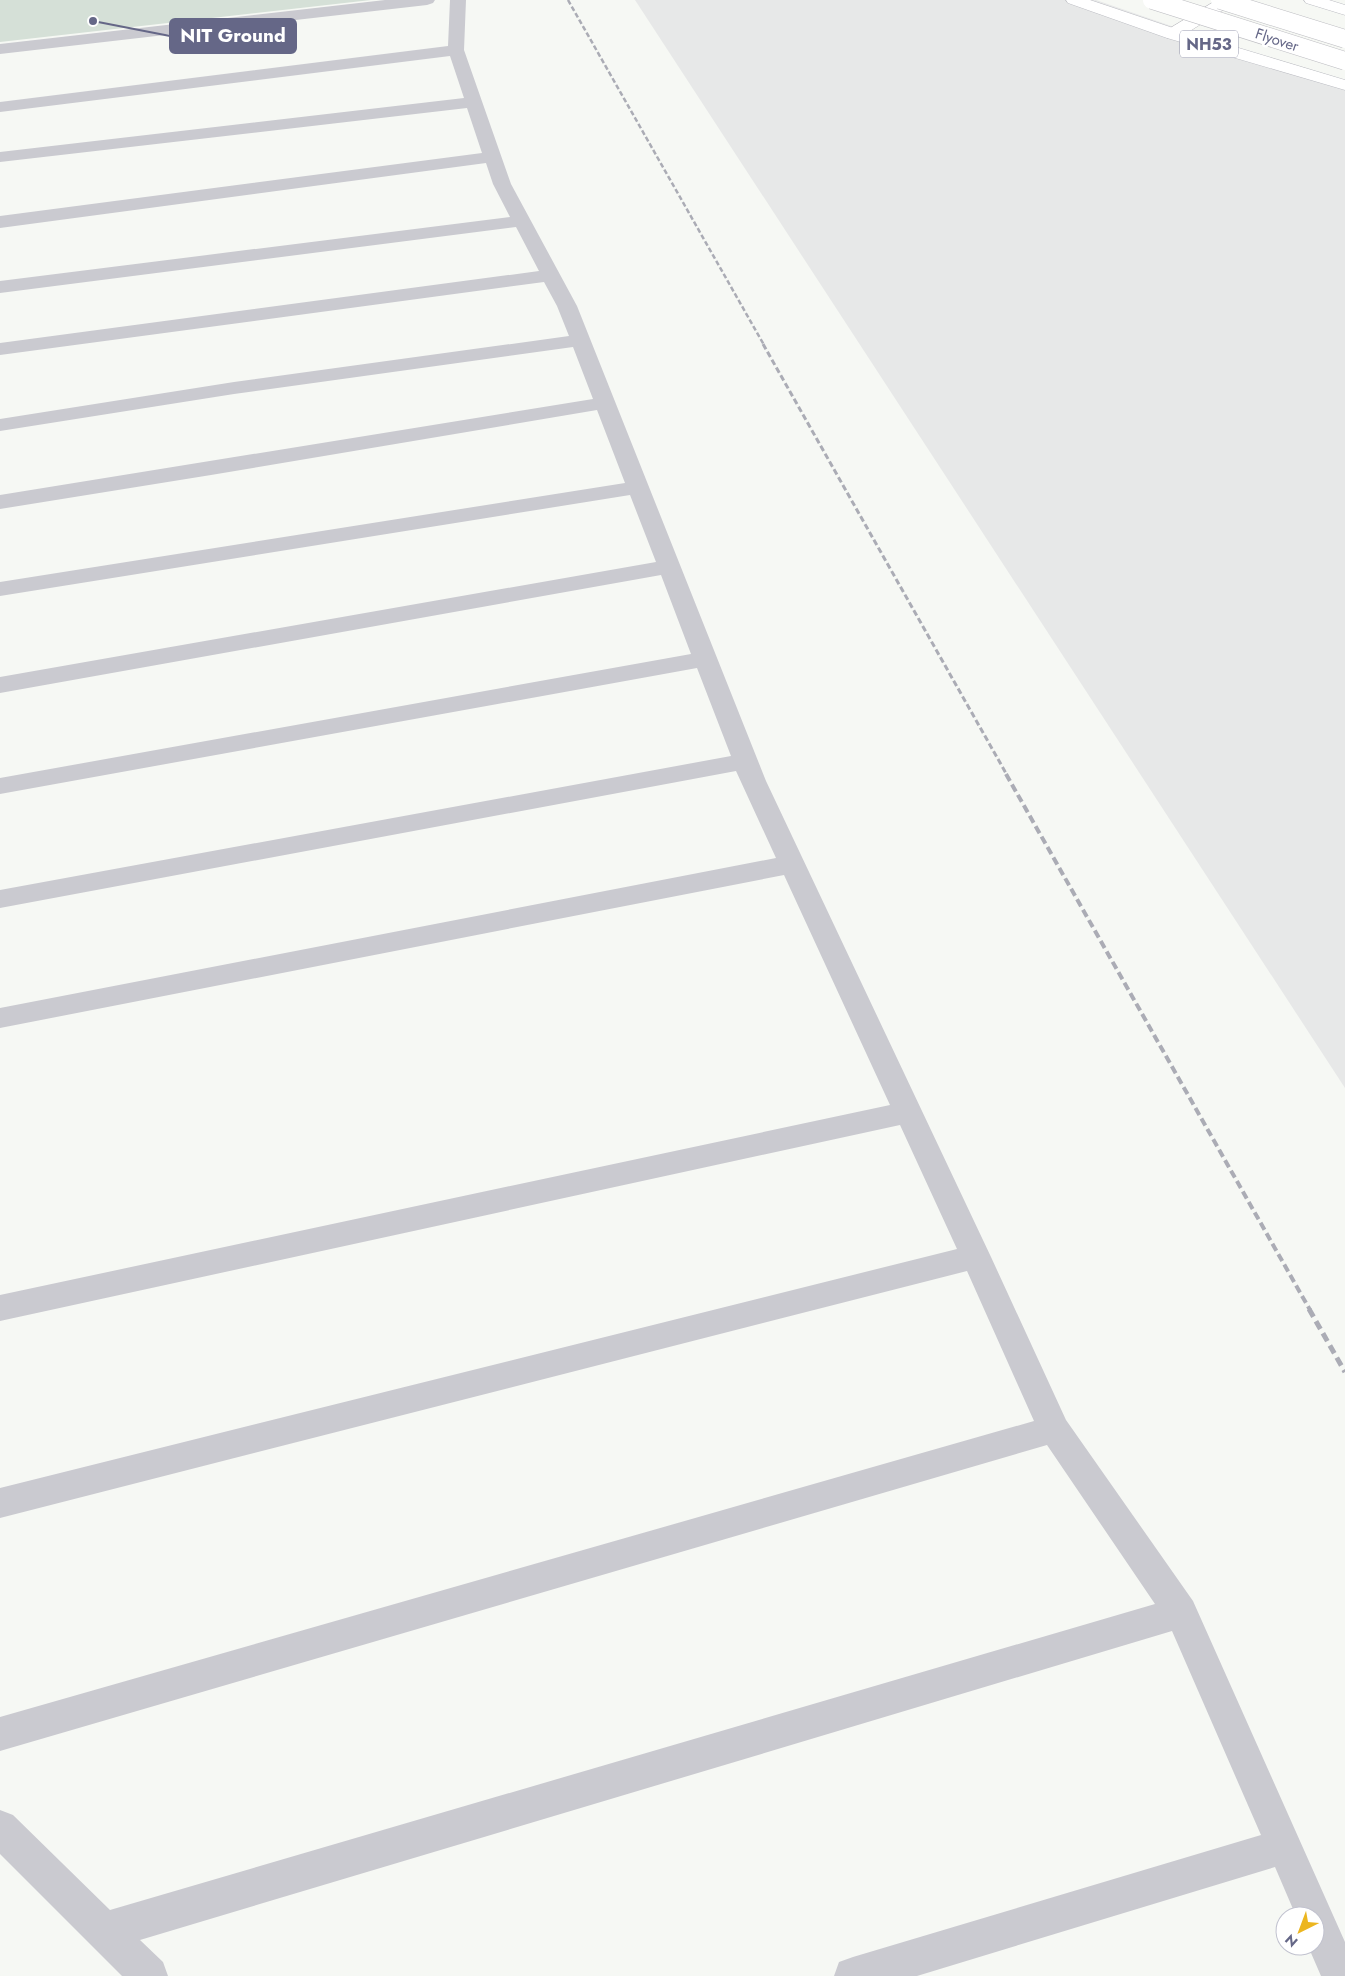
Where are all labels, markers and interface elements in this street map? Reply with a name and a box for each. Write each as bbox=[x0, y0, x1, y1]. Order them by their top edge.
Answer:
callout: NIT Ground bbox=[170, 19, 296, 53]
text: NIT Ground bbox=[180, 22, 286, 49]
street label: Flyover bbox=[1252, 23, 1302, 58]
road number: NH53 bbox=[1180, 31, 1238, 58]
north arrow bbox=[1275, 1906, 1325, 1956]
text: N bbox=[1280, 1930, 1302, 1952]

